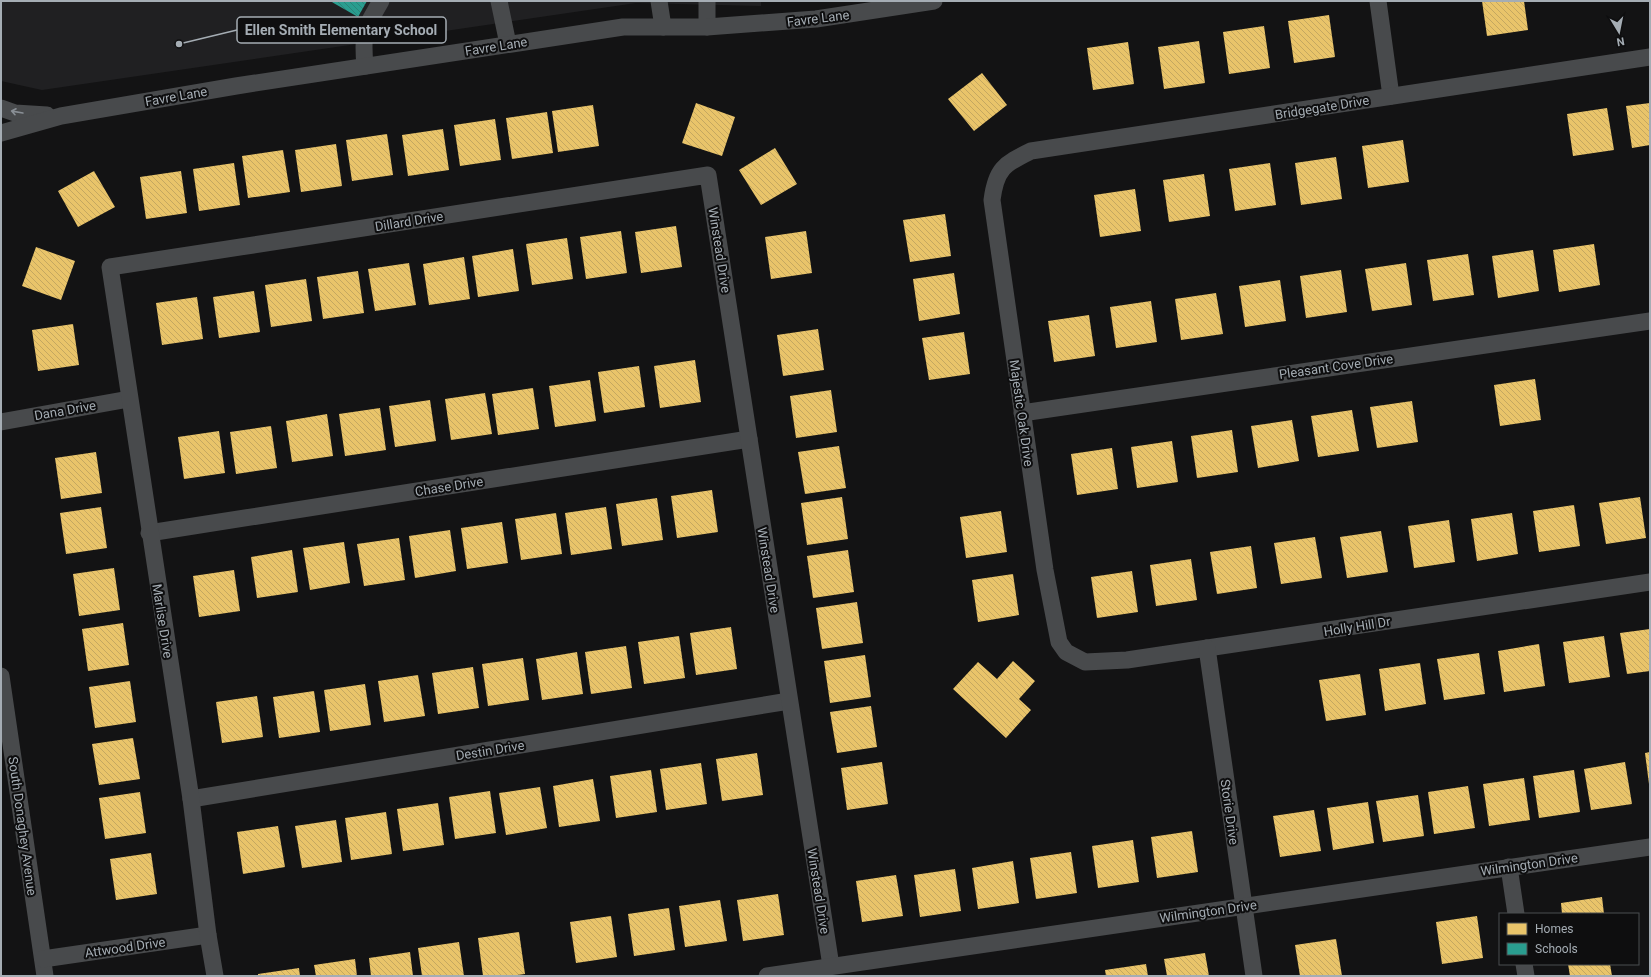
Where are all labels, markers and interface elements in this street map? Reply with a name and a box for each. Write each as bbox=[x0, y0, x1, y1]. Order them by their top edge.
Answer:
street label: Favre Lane bbox=[786, 7, 850, 30]
north arrow bbox=[1599, 12, 1639, 52]
callout: Ellen Smith Elementary School bbox=[237, 17, 446, 43]
text: Ellen Smith Elementary School bbox=[245, 22, 437, 38]
street label: Favre Lane bbox=[464, 34, 528, 59]
text: N bbox=[1615, 34, 1626, 48]
street label: Favre Lane bbox=[144, 84, 208, 109]
street label: Bridgegate Drive bbox=[1274, 93, 1370, 122]
one-way arrow bbox=[11, 108, 24, 116]
street label: Winstead Drive bbox=[705, 206, 734, 294]
street label: Dillard Drive bbox=[374, 209, 444, 234]
street label: Pleasant Cove Drive bbox=[1278, 351, 1394, 382]
street label: Majestic Oak Drive bbox=[1007, 359, 1036, 467]
street label: Dana Drive bbox=[33, 398, 97, 423]
street label: Chase Drive bbox=[414, 474, 484, 499]
street label: Winstead Drive bbox=[754, 526, 783, 614]
street label: Marlise Drive bbox=[149, 583, 176, 659]
street label: Holly Hill Dr bbox=[1323, 614, 1392, 639]
street label: Destin Drive bbox=[455, 738, 526, 763]
street label: South Donaghey Avenue bbox=[5, 756, 40, 897]
street label: Storie Drive bbox=[1217, 778, 1242, 846]
street label: Winstead Drive bbox=[804, 847, 833, 935]
street label: Wilmington Drive bbox=[1479, 850, 1579, 879]
street label: Wilmington Drive bbox=[1158, 897, 1258, 926]
legend bbox=[1499, 913, 1639, 965]
text: Homes bbox=[1535, 922, 1573, 936]
street label: Attwood Drive bbox=[84, 934, 166, 961]
text: Schools bbox=[1535, 942, 1578, 956]

